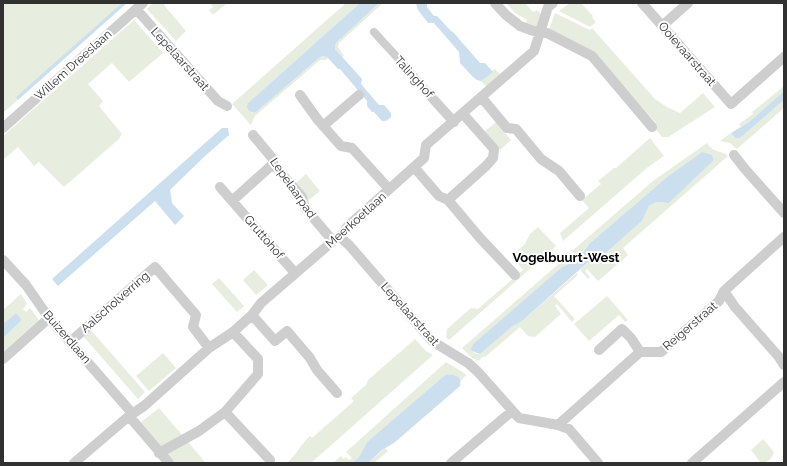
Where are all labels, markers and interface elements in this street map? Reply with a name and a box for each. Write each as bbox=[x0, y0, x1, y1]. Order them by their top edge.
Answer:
street label: Ooievaarstraat bbox=[655, 19, 719, 89]
street label: Lepelaarstraat bbox=[148, 25, 212, 93]
street label: Willem Dreeslaan bbox=[32, 27, 114, 103]
street label: Talinghof bbox=[392, 53, 437, 101]
street label: Lepelaarpad bbox=[267, 155, 319, 221]
street label: Meerkoetlaan bbox=[323, 189, 389, 251]
street label: Gruttohof bbox=[241, 212, 287, 262]
district label: Vogelbuurt-West bbox=[512, 250, 620, 265]
street label: Aalscholverring bbox=[78, 268, 152, 336]
street label: Lepelaarstraat bbox=[378, 280, 442, 348]
street label: Reigerstraat bbox=[660, 299, 720, 353]
street label: Buizerdlaan bbox=[40, 308, 94, 366]

